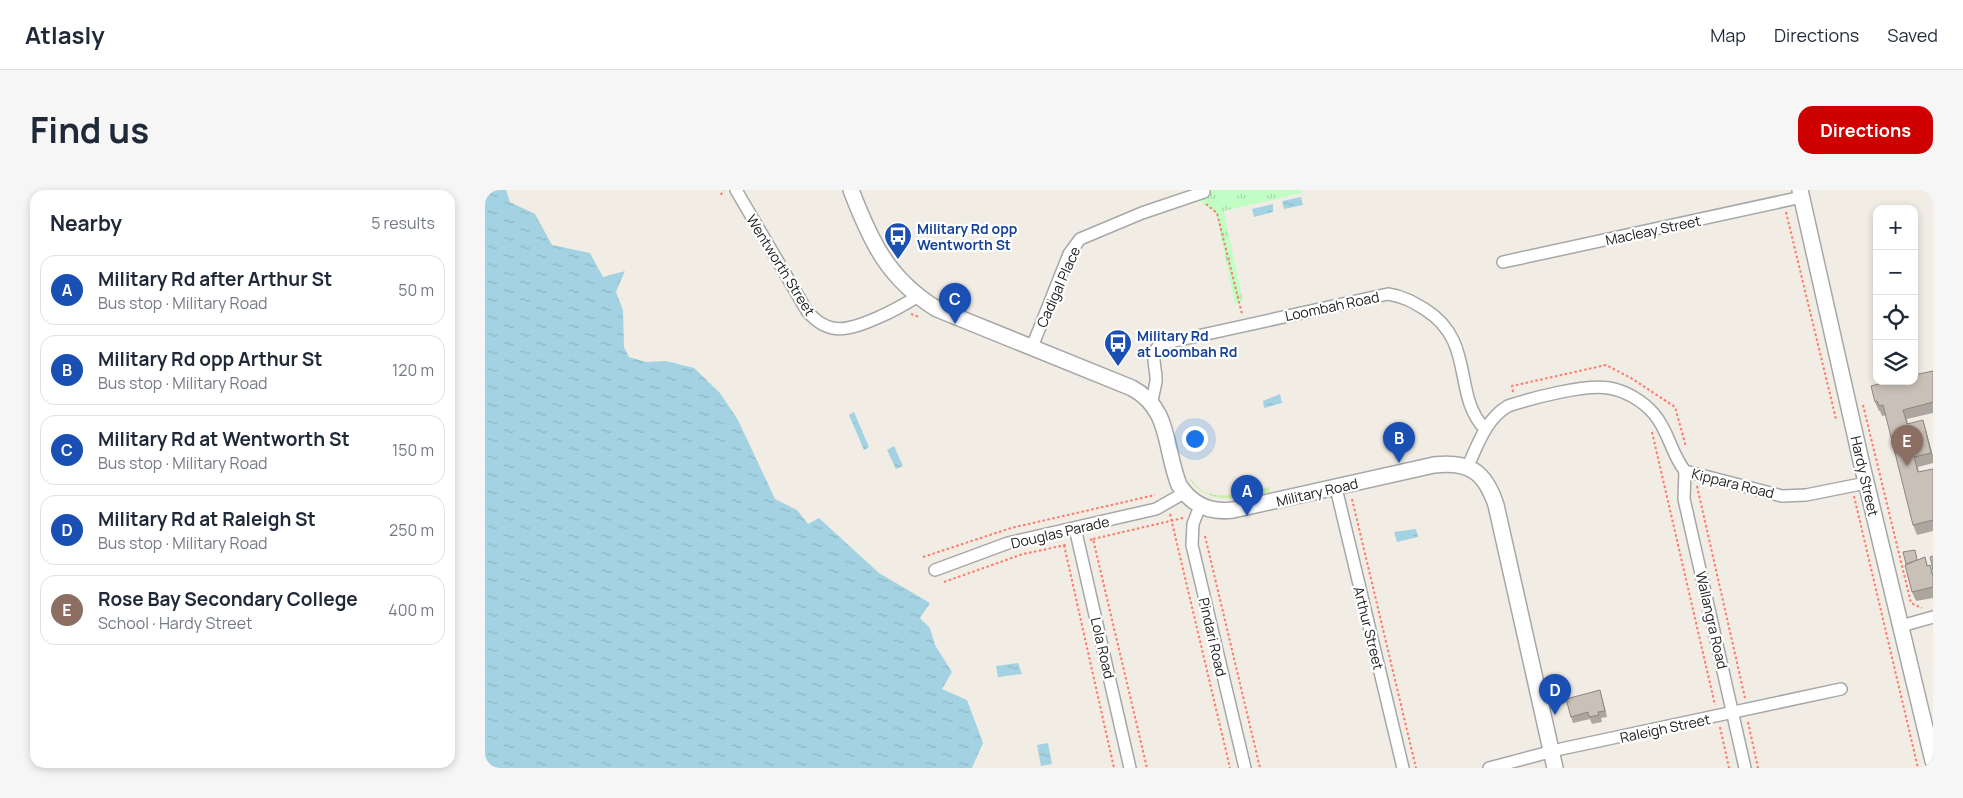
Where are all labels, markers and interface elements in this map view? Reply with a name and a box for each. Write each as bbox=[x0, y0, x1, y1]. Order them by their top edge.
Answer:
text: Atlasly bbox=[25, 18, 105, 51]
text: Map bbox=[1710, 23, 1746, 47]
text: Directions bbox=[1774, 23, 1859, 47]
text: Saved bbox=[1887, 23, 1938, 47]
text: Find us bbox=[30, 106, 149, 154]
button: Directions bbox=[1798, 106, 1933, 154]
map controls bbox=[1873, 205, 1918, 385]
button: + bbox=[1873, 205, 1918, 250]
text: Nearby bbox=[50, 209, 122, 237]
street label: Wentworth Street bbox=[742, 211, 820, 319]
street label: Macleay Street bbox=[1604, 211, 1703, 249]
text: 5 results bbox=[371, 212, 435, 234]
place label: Military Rd opp Wentworth St bbox=[917, 219, 1018, 254]
bus stop icon: Military Rd opp Wentworth St bbox=[883, 221, 913, 260]
street label: Cadigal Place bbox=[1032, 244, 1084, 330]
button: − bbox=[1873, 250, 1918, 295]
text: Military Rd after Arthur St bbox=[98, 266, 332, 292]
text: A bbox=[62, 279, 72, 301]
text: 50 m bbox=[398, 279, 434, 301]
pin: C bbox=[939, 283, 971, 324]
street label: Loombah Road bbox=[1283, 287, 1381, 325]
text: Bus stop · Military Road bbox=[98, 292, 268, 314]
button: locate bbox=[1873, 295, 1918, 340]
place label: Military Rd at Loombah Rd bbox=[1137, 326, 1237, 361]
bus stop icon: Military Rd at Loombah Rd bbox=[1103, 328, 1133, 367]
button: layers bbox=[1873, 340, 1918, 385]
text: Military Rd opp Arthur St bbox=[98, 346, 323, 372]
text: B bbox=[62, 359, 72, 381]
text: 120 m bbox=[392, 359, 434, 381]
text: Bus stop · Military Road bbox=[98, 372, 268, 394]
pin: B bbox=[1383, 422, 1415, 463]
pin: E bbox=[1891, 425, 1923, 466]
text: Military Rd at Wentworth St bbox=[98, 426, 350, 452]
your location bbox=[1182, 426, 1208, 452]
street label: Hardy Street bbox=[1847, 434, 1884, 518]
text: C bbox=[61, 439, 73, 461]
text: 150 m bbox=[392, 439, 434, 461]
text: Bus stop · Military Road bbox=[98, 452, 268, 474]
street label: Kippara Road bbox=[1690, 464, 1776, 502]
street label: Military Road bbox=[1274, 473, 1360, 511]
pin: A bbox=[1231, 475, 1263, 516]
text: Military Rd at Raleigh St bbox=[98, 506, 316, 532]
street label: Douglas Parade bbox=[1009, 511, 1111, 553]
text: D bbox=[61, 519, 73, 541]
text: 250 m bbox=[389, 519, 434, 541]
text: Bus stop · Military Road bbox=[98, 532, 268, 554]
street label: Wallangra Road bbox=[1692, 569, 1732, 671]
street label: Arthur Street bbox=[1349, 584, 1389, 672]
text: Rose Bay Secondary College bbox=[98, 586, 358, 612]
street label: Pindari Road bbox=[1195, 596, 1231, 678]
text: E bbox=[62, 599, 72, 621]
text: 400 m bbox=[388, 599, 434, 621]
text: School · Hardy Street bbox=[98, 612, 252, 634]
street label: Lola Road bbox=[1087, 615, 1119, 681]
pin: D bbox=[1539, 674, 1571, 715]
street label: Raleigh Street bbox=[1618, 709, 1712, 747]

